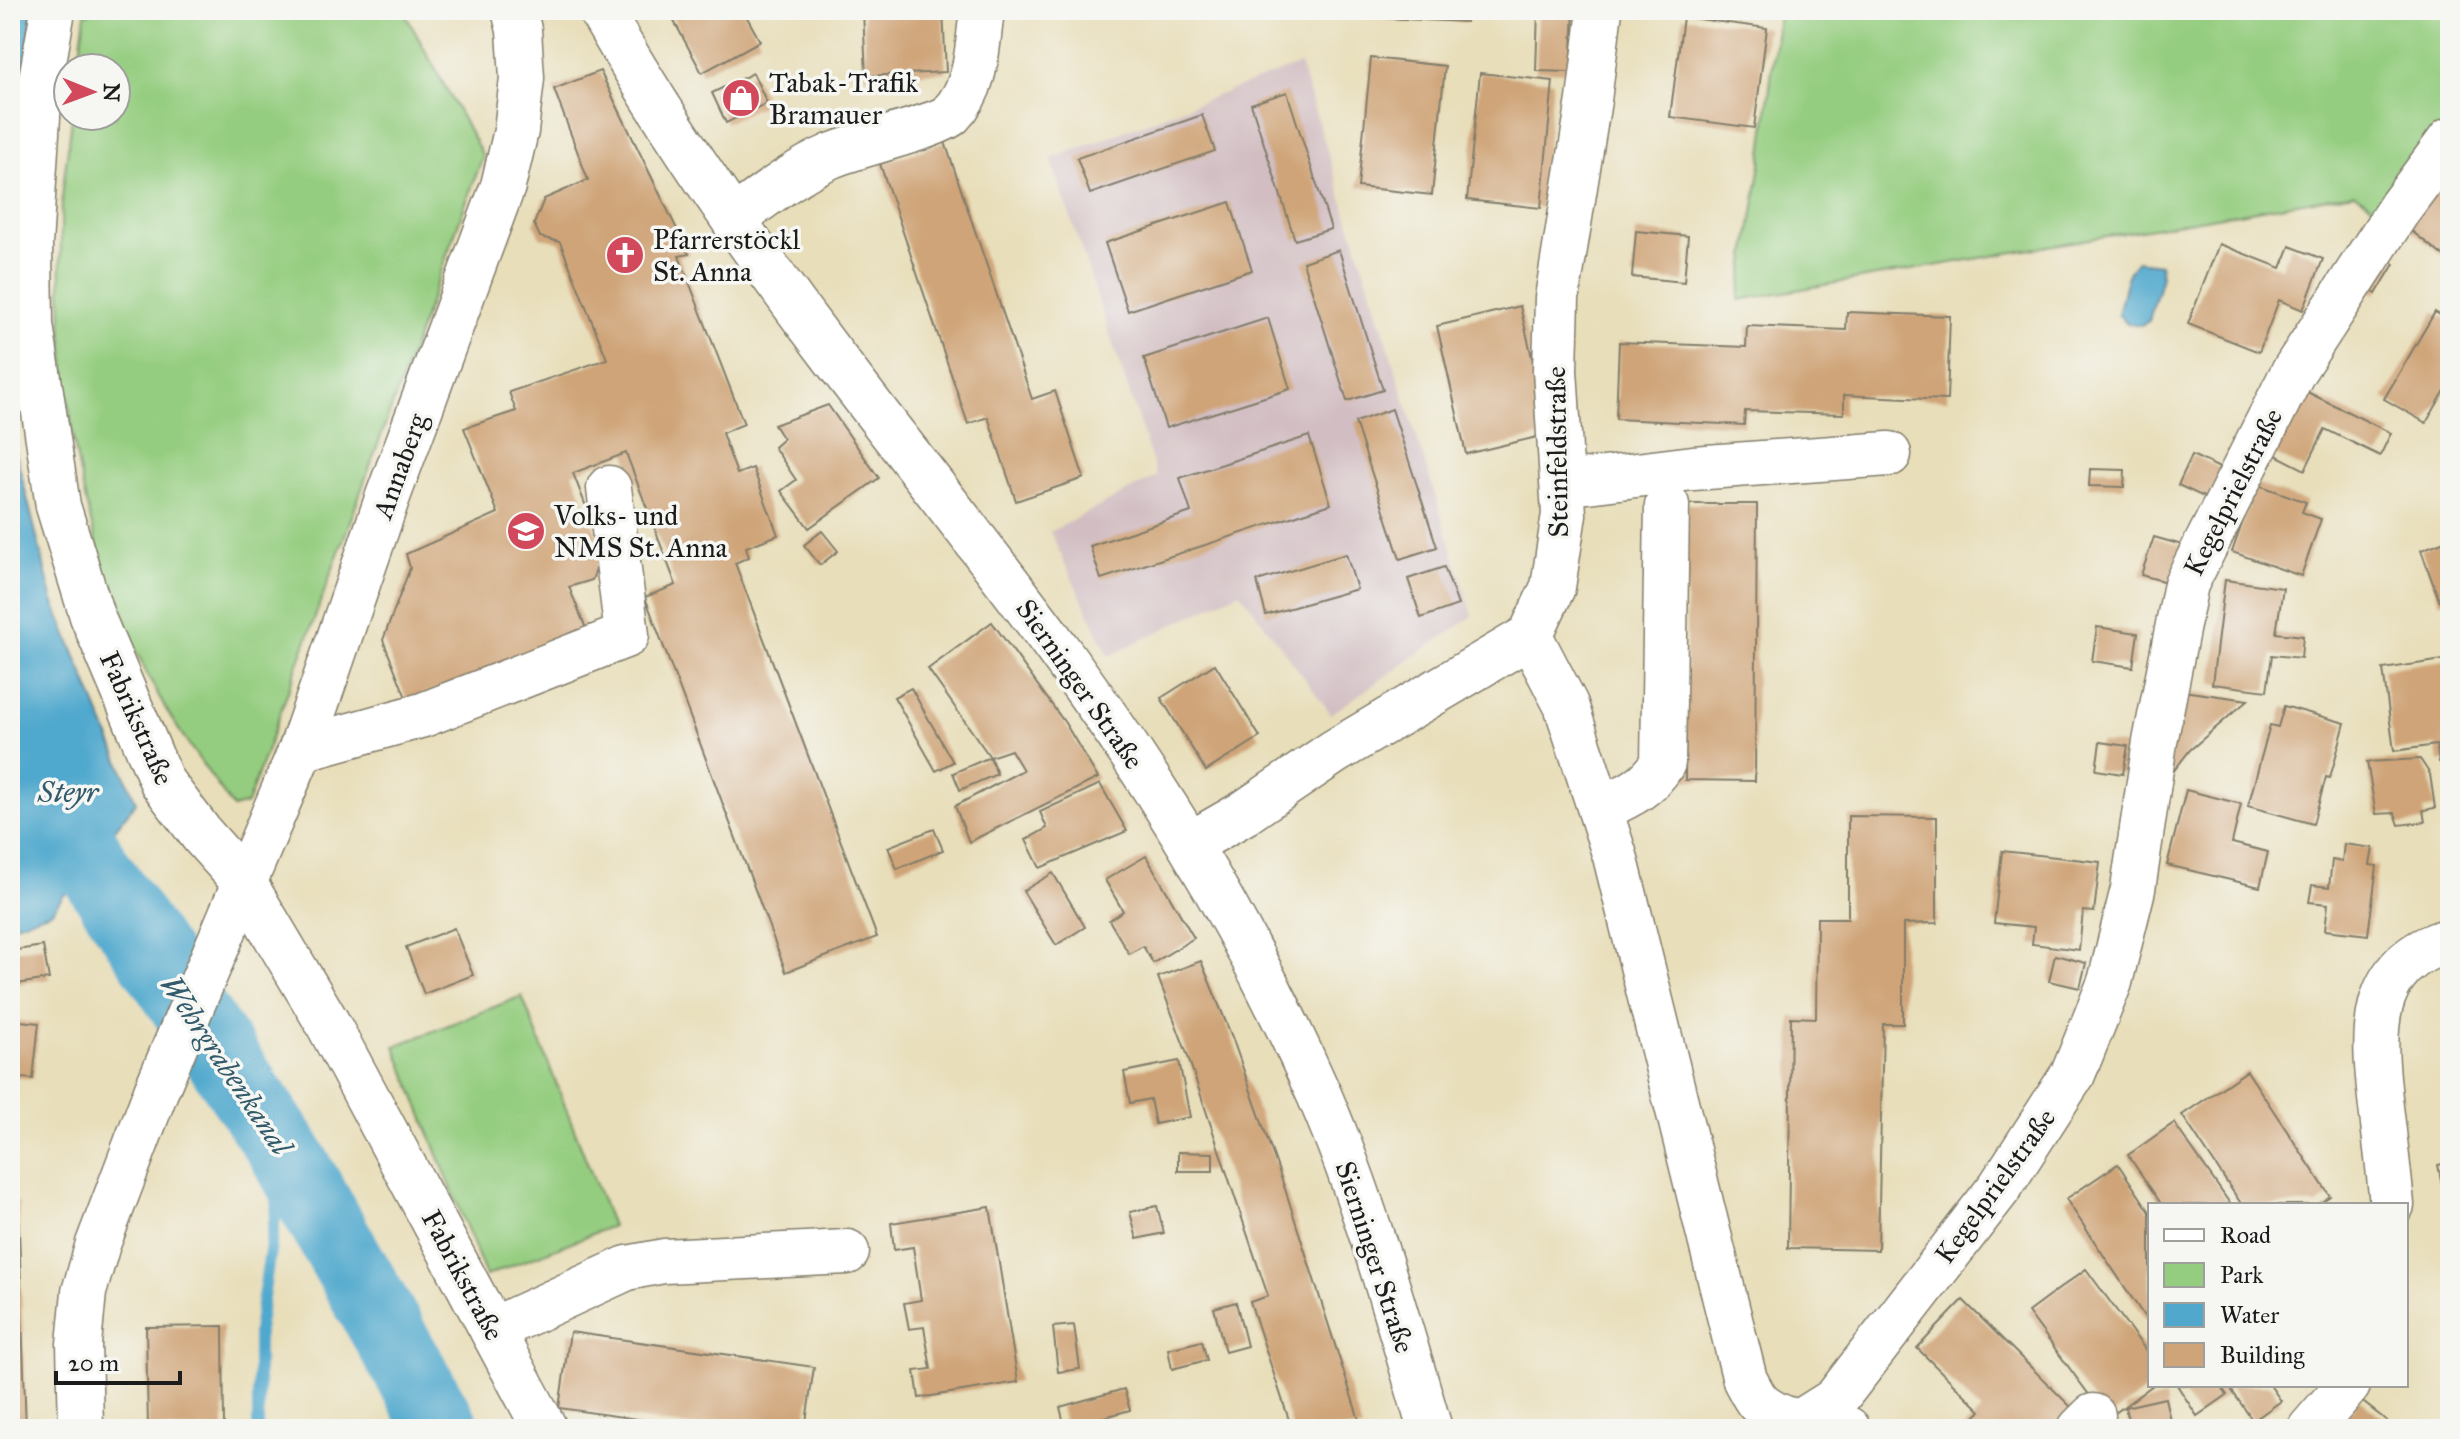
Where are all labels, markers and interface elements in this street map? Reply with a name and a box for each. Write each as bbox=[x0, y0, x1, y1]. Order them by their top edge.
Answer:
north arrow bbox=[52, 52, 132, 132]
place label: Tabak-Trafik Bramauer bbox=[769, 65, 918, 132]
shop icon: Tabak-Trafik Bramauer bbox=[720, 77, 762, 119]
text: N bbox=[98, 83, 125, 102]
place label: Pfarrerstöckl St. Anna bbox=[653, 222, 800, 289]
church icon: Pfarrerstöckl St. Anna bbox=[604, 234, 646, 276]
street label: Steinfeldstraße bbox=[1538, 366, 1576, 538]
street label: Kegelprielstraße bbox=[2176, 402, 2290, 582]
street label: Annaberg bbox=[364, 408, 436, 525]
place label: Volks- und NMS St. Anna bbox=[553, 498, 728, 565]
school or university icon: Volks- und NMS St. Anna bbox=[505, 510, 547, 552]
street label: Sierninger Straße bbox=[1008, 592, 1152, 776]
street label: Fabrikstraße bbox=[92, 646, 182, 790]
water label: Steyr bbox=[37, 774, 100, 810]
water label: Wehrgrabenkanal bbox=[153, 968, 301, 1164]
street label: Kegelprielstraße bbox=[1927, 1102, 2063, 1270]
street label: Sierninger Straße bbox=[1328, 1157, 1422, 1357]
legend bbox=[2148, 1203, 2408, 1387]
street label: Fabrikstraße bbox=[414, 1204, 512, 1346]
text: Road bbox=[2220, 1220, 2271, 1250]
text: Park bbox=[2220, 1260, 2264, 1290]
text: Water bbox=[2220, 1300, 2279, 1330]
scale bar bbox=[56, 1335, 180, 1385]
text: Building bbox=[2220, 1340, 2305, 1370]
text: 20 m bbox=[68, 1348, 119, 1378]

